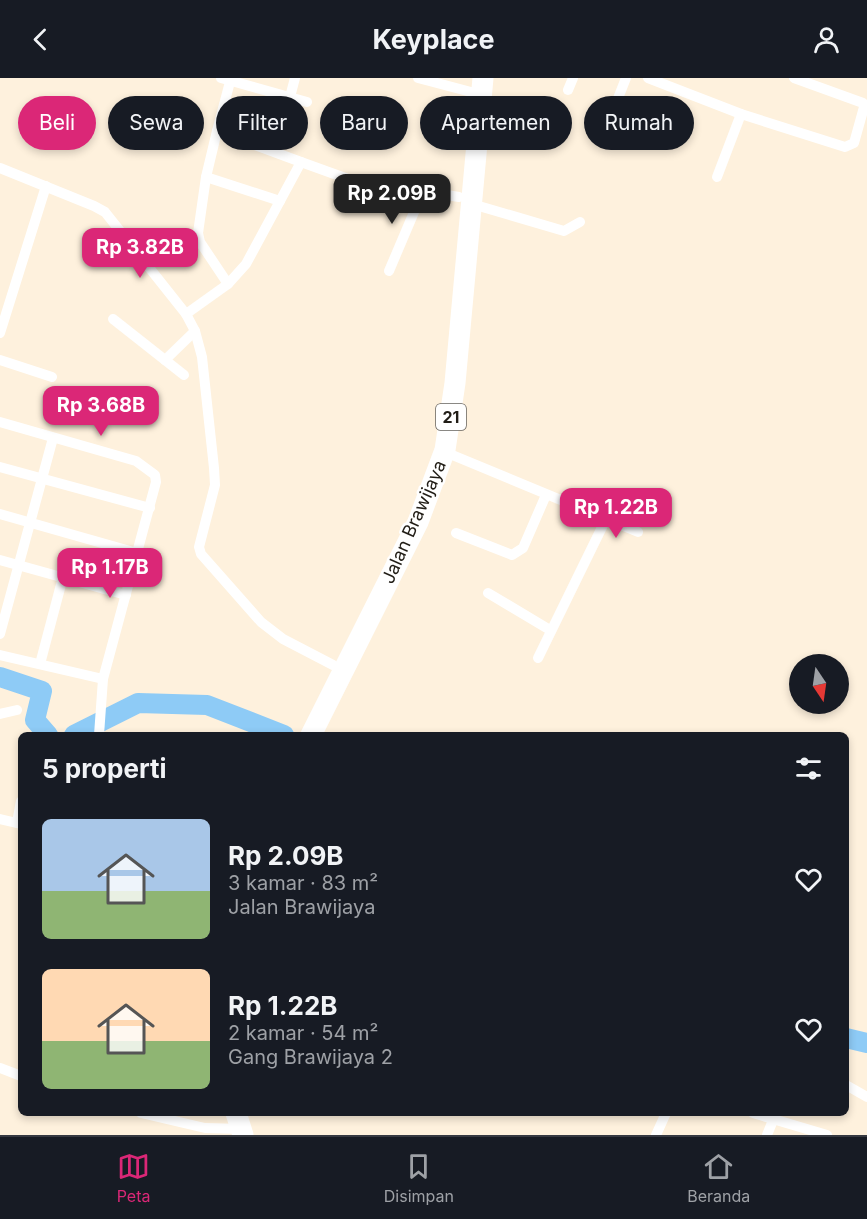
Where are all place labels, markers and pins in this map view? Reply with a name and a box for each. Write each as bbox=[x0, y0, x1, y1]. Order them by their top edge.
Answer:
pin: Rp 2.09B bbox=[330, 174, 454, 225]
pin: Rp 3.82B bbox=[78, 228, 202, 279]
pin: Rp 3.68B bbox=[39, 386, 163, 437]
pin: Rp 1.22B bbox=[554, 488, 678, 539]
pin: Rp 1.17B bbox=[48, 548, 172, 599]

